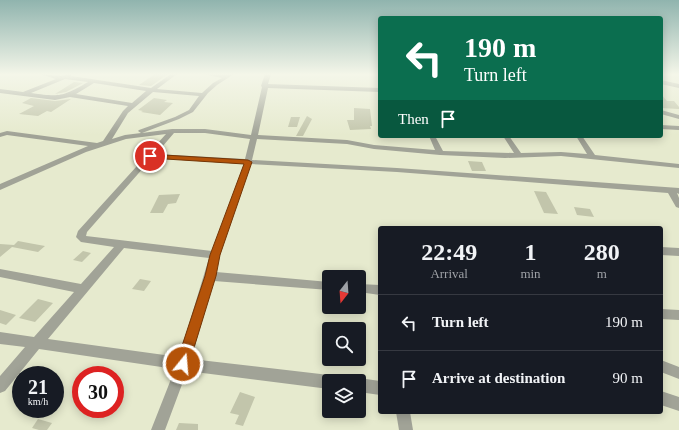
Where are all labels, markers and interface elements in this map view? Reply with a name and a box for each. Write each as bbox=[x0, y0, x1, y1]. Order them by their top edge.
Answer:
icon: left bbox=[398, 32, 450, 84]
text: 190 m bbox=[464, 32, 536, 63]
text: Turn left bbox=[464, 65, 527, 85]
icon: arrive bbox=[437, 108, 459, 130]
text: Then bbox=[398, 111, 429, 127]
pin bbox=[133, 139, 167, 173]
icon: arrive bbox=[139, 145, 161, 167]
text: 22:49 bbox=[421, 239, 477, 265]
text: 1 bbox=[524, 239, 536, 265]
text: 280 bbox=[584, 239, 620, 265]
text: Arrival bbox=[430, 266, 468, 281]
text: min bbox=[520, 266, 541, 281]
text: m bbox=[597, 266, 607, 281]
north arrow bbox=[322, 270, 366, 314]
map controls bbox=[322, 270, 366, 418]
icon: left bbox=[398, 312, 420, 334]
text: Turn left bbox=[432, 314, 489, 330]
text: 190 m bbox=[605, 314, 643, 330]
button: search bbox=[322, 322, 366, 366]
position arrow bbox=[162, 343, 204, 385]
speed limit sign: 30 bbox=[72, 366, 124, 418]
icon: arrive bbox=[398, 368, 420, 390]
text: Arrive at destination bbox=[432, 370, 565, 386]
text: 90 m bbox=[613, 370, 643, 386]
button: layers bbox=[322, 374, 366, 418]
text: 21 bbox=[28, 376, 48, 398]
text: km/h bbox=[28, 396, 48, 407]

